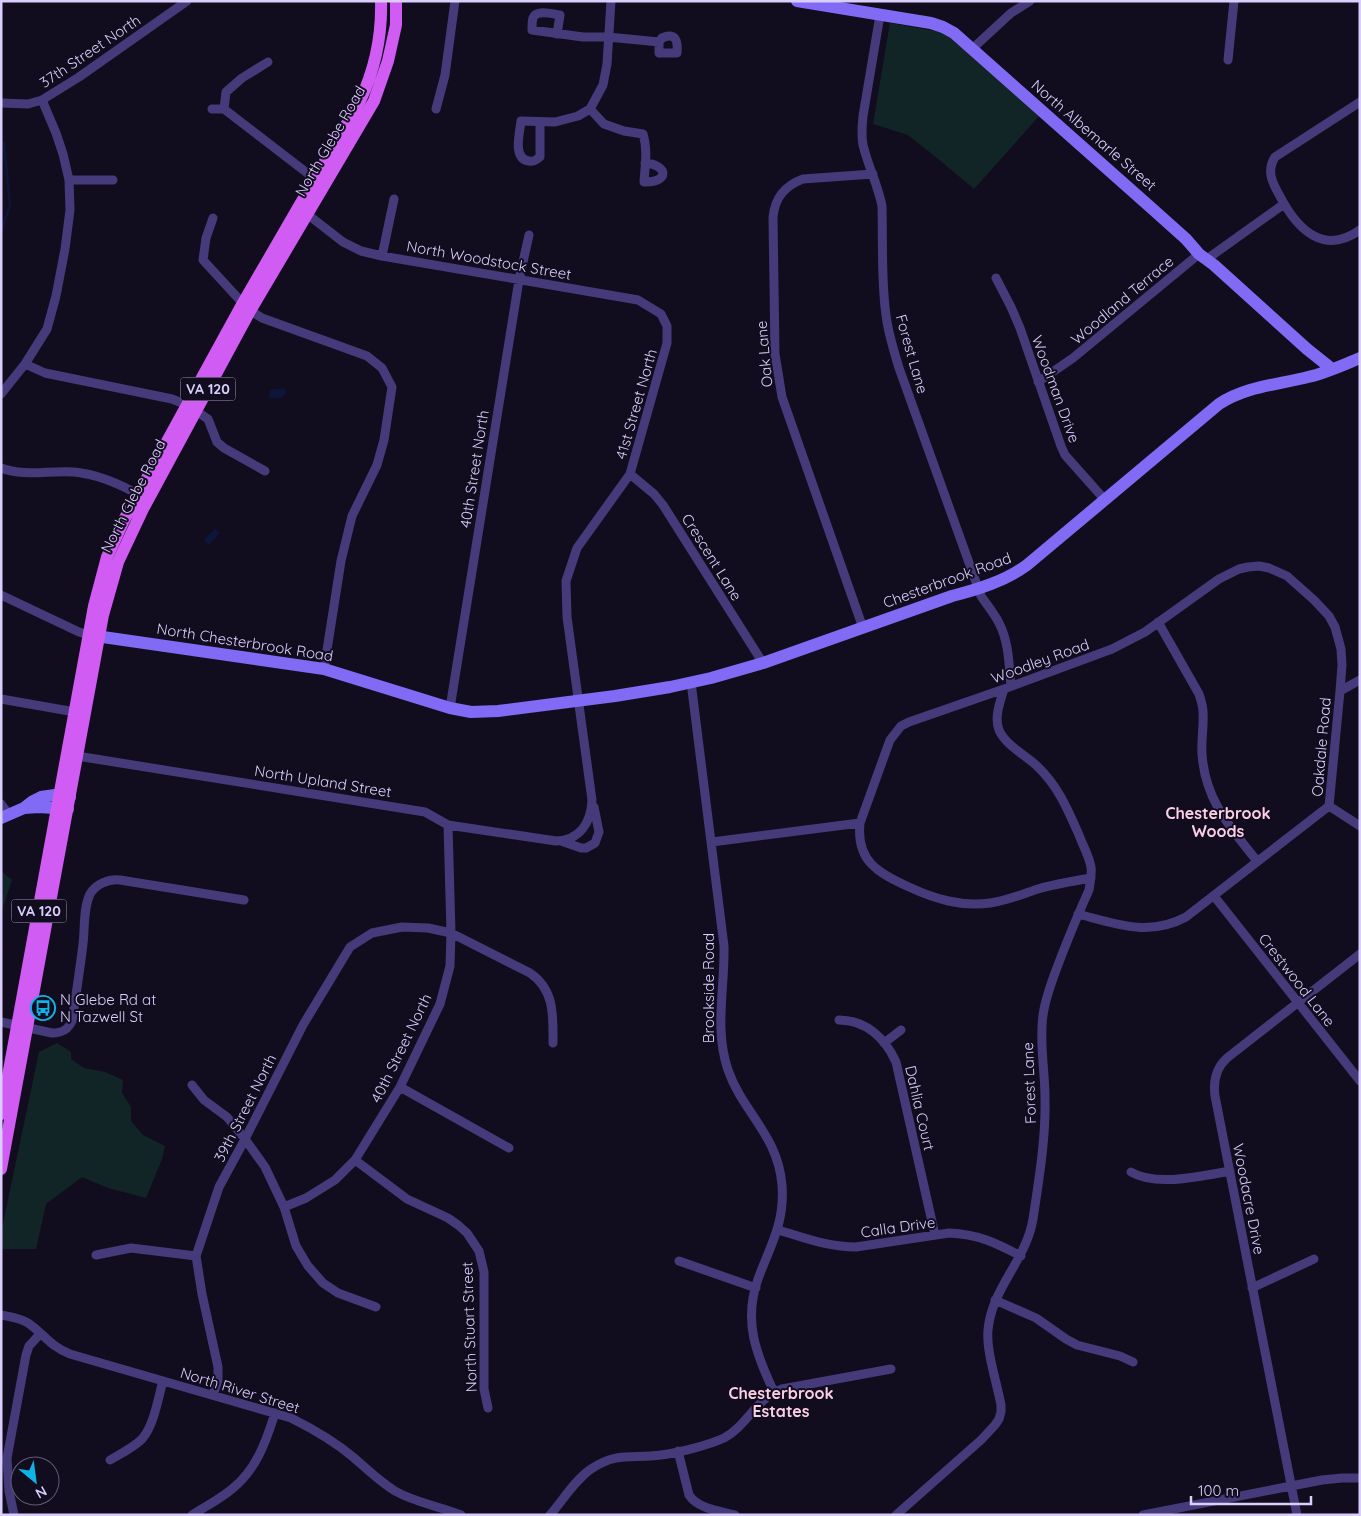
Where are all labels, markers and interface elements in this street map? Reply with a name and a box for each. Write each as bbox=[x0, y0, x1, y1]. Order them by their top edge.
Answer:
street label: 37th Street North bbox=[36, 10, 144, 92]
street label: North Albemarle Street bbox=[1028, 75, 1160, 195]
street label: North Glebe Road bbox=[291, 82, 369, 200]
street label: North Woodstock Street bbox=[405, 236, 573, 284]
street label: Woodland Terrace bbox=[1067, 251, 1177, 349]
street label: Forest Lane bbox=[892, 312, 932, 396]
street label: Oak Lane bbox=[752, 320, 776, 388]
street label: Woodman Drive bbox=[1028, 333, 1084, 445]
street label: 41st Street North bbox=[611, 347, 661, 461]
road number: VA 120 bbox=[180, 378, 236, 400]
street label: 40th Street North bbox=[455, 409, 493, 529]
street label: North Glebe Road bbox=[96, 436, 170, 556]
street label: Crescent Lane bbox=[678, 510, 746, 604]
street label: Chesterbrook Road bbox=[880, 548, 1014, 612]
street label: North Chesterbrook Road bbox=[155, 619, 335, 665]
street label: Woodley Road bbox=[988, 634, 1092, 688]
street label: Oakdale Road bbox=[1307, 697, 1335, 797]
street label: North Upland Street bbox=[253, 761, 393, 801]
district label: Chesterbrook Woods bbox=[1165, 803, 1271, 841]
road number: VA 120 bbox=[12, 899, 66, 922]
street label: Crestwood Lane bbox=[1255, 930, 1339, 1030]
street label: Brookside Road bbox=[699, 933, 718, 1043]
place label: N Glebe Rd at N Tazwell St bbox=[60, 990, 156, 1026]
street label: 40th Street North bbox=[366, 990, 436, 1106]
bus stop icon: N Glebe Rd at N Tazwell St bbox=[30, 995, 56, 1021]
street label: Forest Lane bbox=[1018, 1042, 1040, 1124]
street label: 39th Street North bbox=[210, 1051, 280, 1165]
street label: Dahlia Court bbox=[901, 1064, 939, 1152]
street label: Woodacre Drive bbox=[1229, 1142, 1269, 1256]
street label: Calla Drive bbox=[860, 1212, 936, 1242]
street label: North Stuart Street bbox=[457, 1261, 481, 1393]
street label: North River Street bbox=[178, 1363, 302, 1417]
district label: Chesterbrook Estates bbox=[728, 1383, 834, 1421]
north arrow bbox=[10, 1456, 60, 1506]
scale bar bbox=[1191, 1474, 1311, 1506]
text: 100 m bbox=[1198, 1481, 1239, 1500]
text: N bbox=[32, 1482, 50, 1503]

